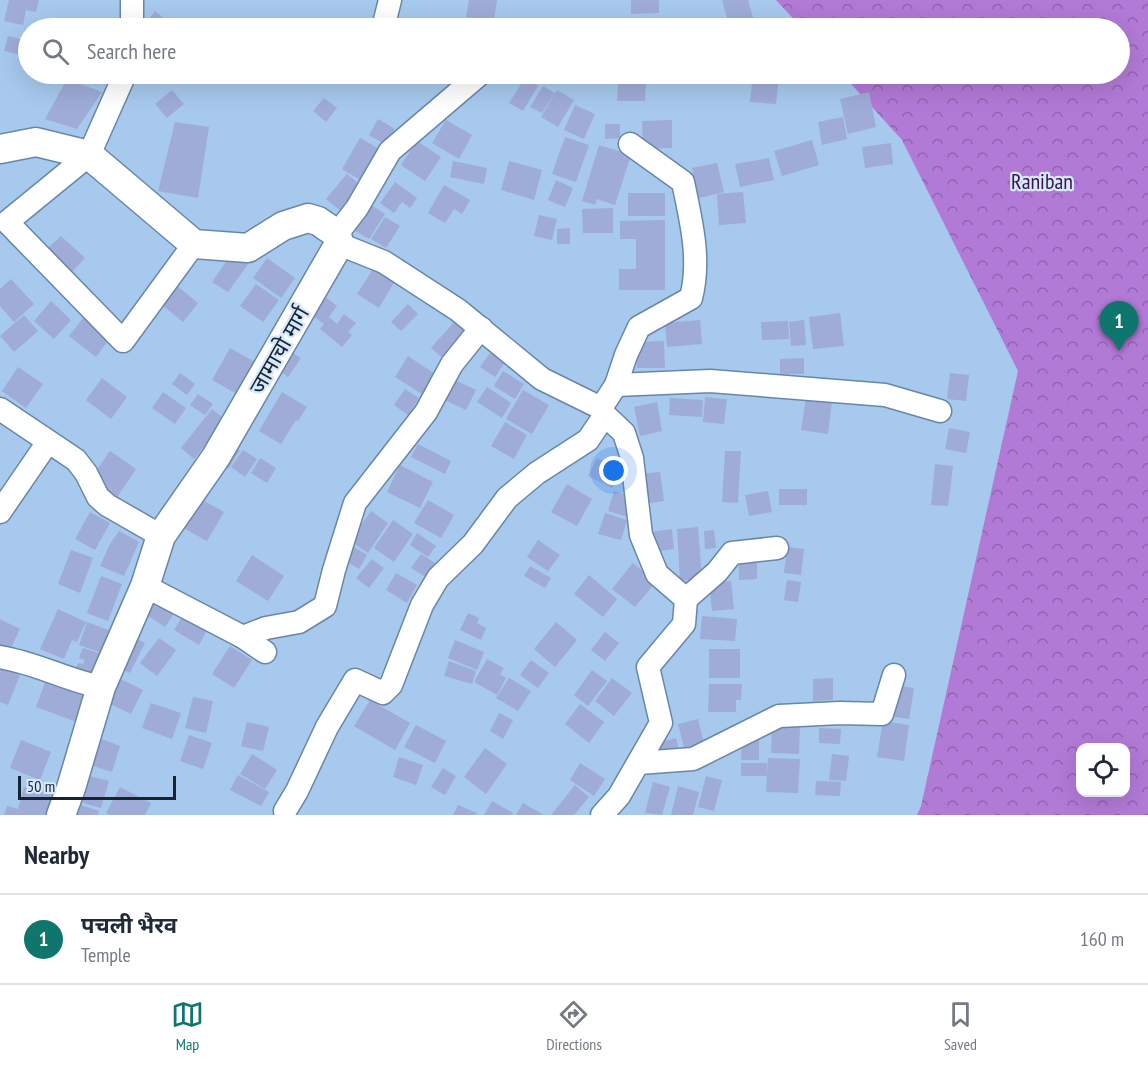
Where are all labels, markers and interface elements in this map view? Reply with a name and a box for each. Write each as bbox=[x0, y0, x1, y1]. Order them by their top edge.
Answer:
search box bbox=[18, 18, 1130, 84]
icon: search bbox=[39, 35, 72, 68]
text: Search here bbox=[87, 37, 176, 65]
park label: Raniban bbox=[1011, 167, 1073, 195]
street label: जामाचो मार्ग bbox=[243, 300, 316, 399]
pin: 1 bbox=[1100, 302, 1138, 351]
your location bbox=[599, 456, 628, 485]
map controls bbox=[1076, 743, 1130, 797]
button: locate bbox=[1076, 743, 1130, 797]
scale bar bbox=[18, 773, 176, 800]
text: 50 m bbox=[27, 776, 55, 796]
text: Nearby bbox=[24, 838, 89, 871]
text: पचली भैरव bbox=[81, 911, 177, 939]
text: 1 bbox=[39, 926, 48, 952]
text: 160 m bbox=[1080, 926, 1124, 952]
text: Temple bbox=[81, 942, 131, 968]
tab: Map bbox=[171, 998, 204, 1054]
tab: Directions bbox=[546, 998, 602, 1054]
tab: Saved bbox=[944, 998, 977, 1054]

